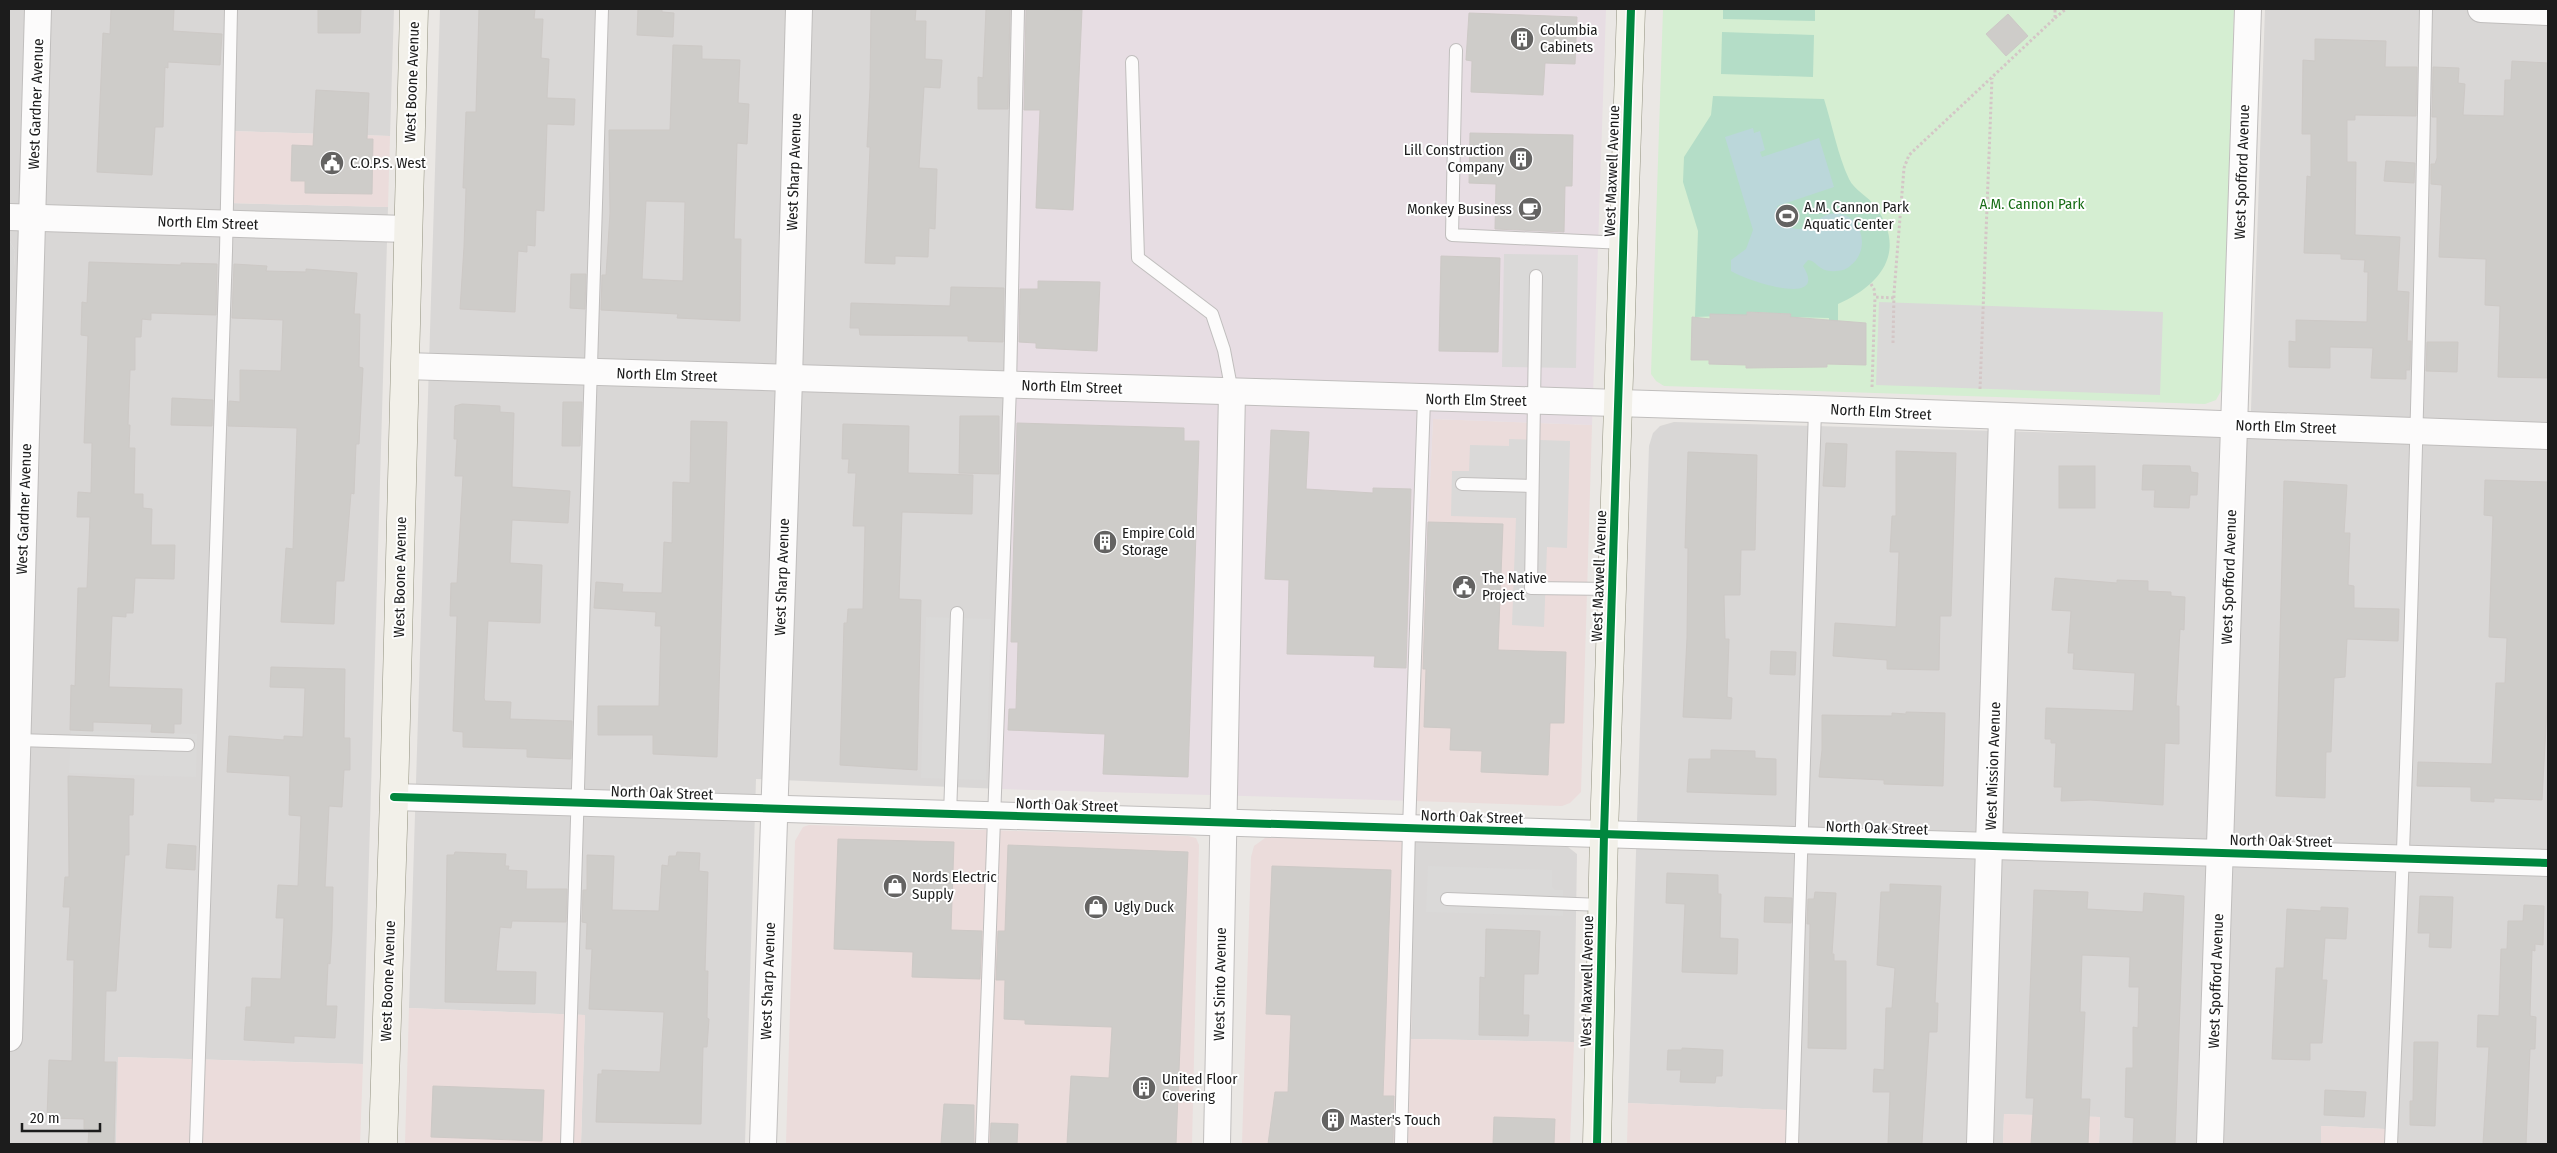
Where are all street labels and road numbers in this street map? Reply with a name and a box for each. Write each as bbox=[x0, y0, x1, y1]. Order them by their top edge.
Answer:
street label: West Boone Avenue bbox=[401, 21, 423, 143]
street label: West Gardner Avenue bbox=[25, 38, 47, 170]
street label: West Spofford Avenue bbox=[2231, 104, 2253, 240]
street label: West Maxwell Avenue bbox=[1601, 105, 1623, 237]
street label: West Sharp Avenue bbox=[783, 113, 805, 231]
street label: North Elm Street bbox=[157, 212, 259, 234]
street label: North Elm Street bbox=[616, 364, 718, 386]
street label: North Elm Street bbox=[1021, 376, 1123, 398]
street label: North Elm Street bbox=[1425, 390, 1527, 410]
street label: North Elm Street bbox=[1830, 400, 1932, 424]
street label: North Elm Street bbox=[2235, 416, 2337, 438]
street label: West Gardner Avenue bbox=[13, 443, 35, 575]
street label: West Spofford Avenue bbox=[2218, 509, 2240, 645]
street label: West Maxwell Avenue bbox=[1588, 510, 1610, 642]
street label: West Boone Avenue bbox=[390, 516, 410, 638]
street label: West Sharp Avenue bbox=[771, 518, 793, 636]
street label: West Mission Avenue bbox=[1982, 701, 2004, 831]
street label: North Oak Street bbox=[610, 782, 714, 804]
street label: North Oak Street bbox=[1015, 794, 1119, 816]
street label: North Oak Street bbox=[1420, 806, 1524, 828]
street label: North Oak Street bbox=[1825, 817, 1929, 839]
street label: North Oak Street bbox=[2230, 831, 2333, 851]
street label: West Spofford Avenue bbox=[2205, 913, 2227, 1049]
street label: West Maxwell Avenue bbox=[1577, 915, 1597, 1047]
street label: West Boone Avenue bbox=[377, 920, 399, 1042]
street label: West Sharp Avenue bbox=[757, 922, 779, 1040]
street label: West Sinto Avenue bbox=[1210, 927, 1230, 1041]

